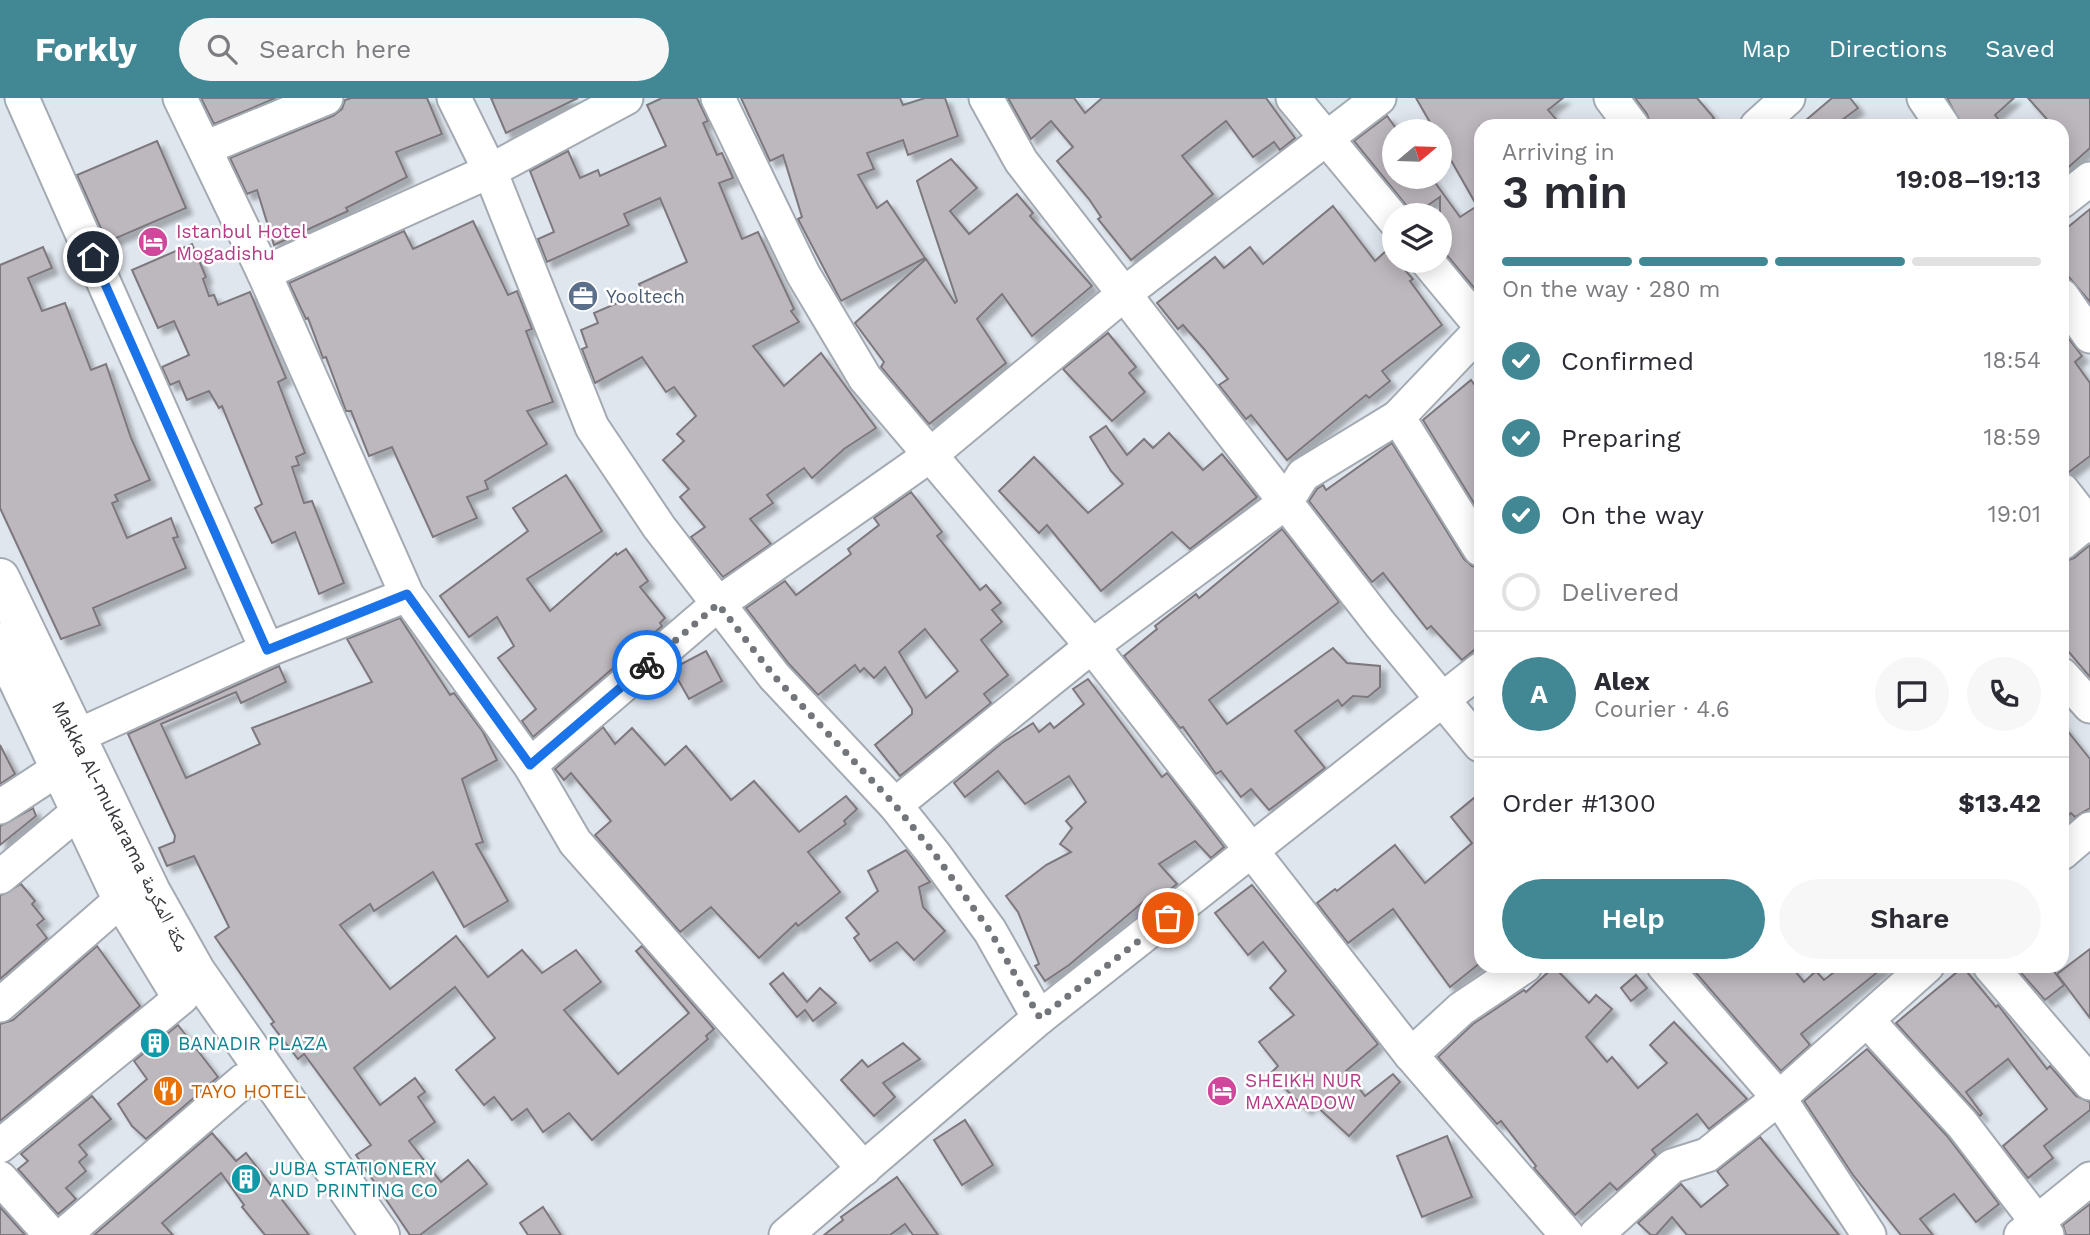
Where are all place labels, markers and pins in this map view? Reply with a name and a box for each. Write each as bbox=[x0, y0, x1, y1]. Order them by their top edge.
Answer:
place label: Istanbul Hotel Mogadishu bbox=[176, 220, 307, 265]
hotel icon: Istanbul Hotel Mogadishu bbox=[136, 225, 170, 259]
pin bbox=[63, 227, 123, 287]
office icon: Yooltech bbox=[566, 279, 600, 313]
place label: Yooltech bbox=[606, 285, 685, 308]
pin bbox=[1138, 888, 1198, 948]
building icon: BANADIR PLAZA bbox=[138, 1026, 172, 1060]
place label: BANADIR PLAZA bbox=[178, 1032, 328, 1055]
place label: SHEIKH NUR MAXAADOW bbox=[1245, 1069, 1362, 1114]
restaurant icon: TAYO HOTEL bbox=[151, 1074, 185, 1108]
hotel icon: SHEIKH NUR MAXAADOW bbox=[1205, 1074, 1239, 1108]
place label: TAYO HOTEL bbox=[191, 1080, 306, 1103]
place label: JUBA STATIONERY AND PRINTING CO bbox=[269, 1157, 438, 1202]
building icon: JUBA STATIONERY AND PRINTING CO bbox=[229, 1162, 263, 1196]

